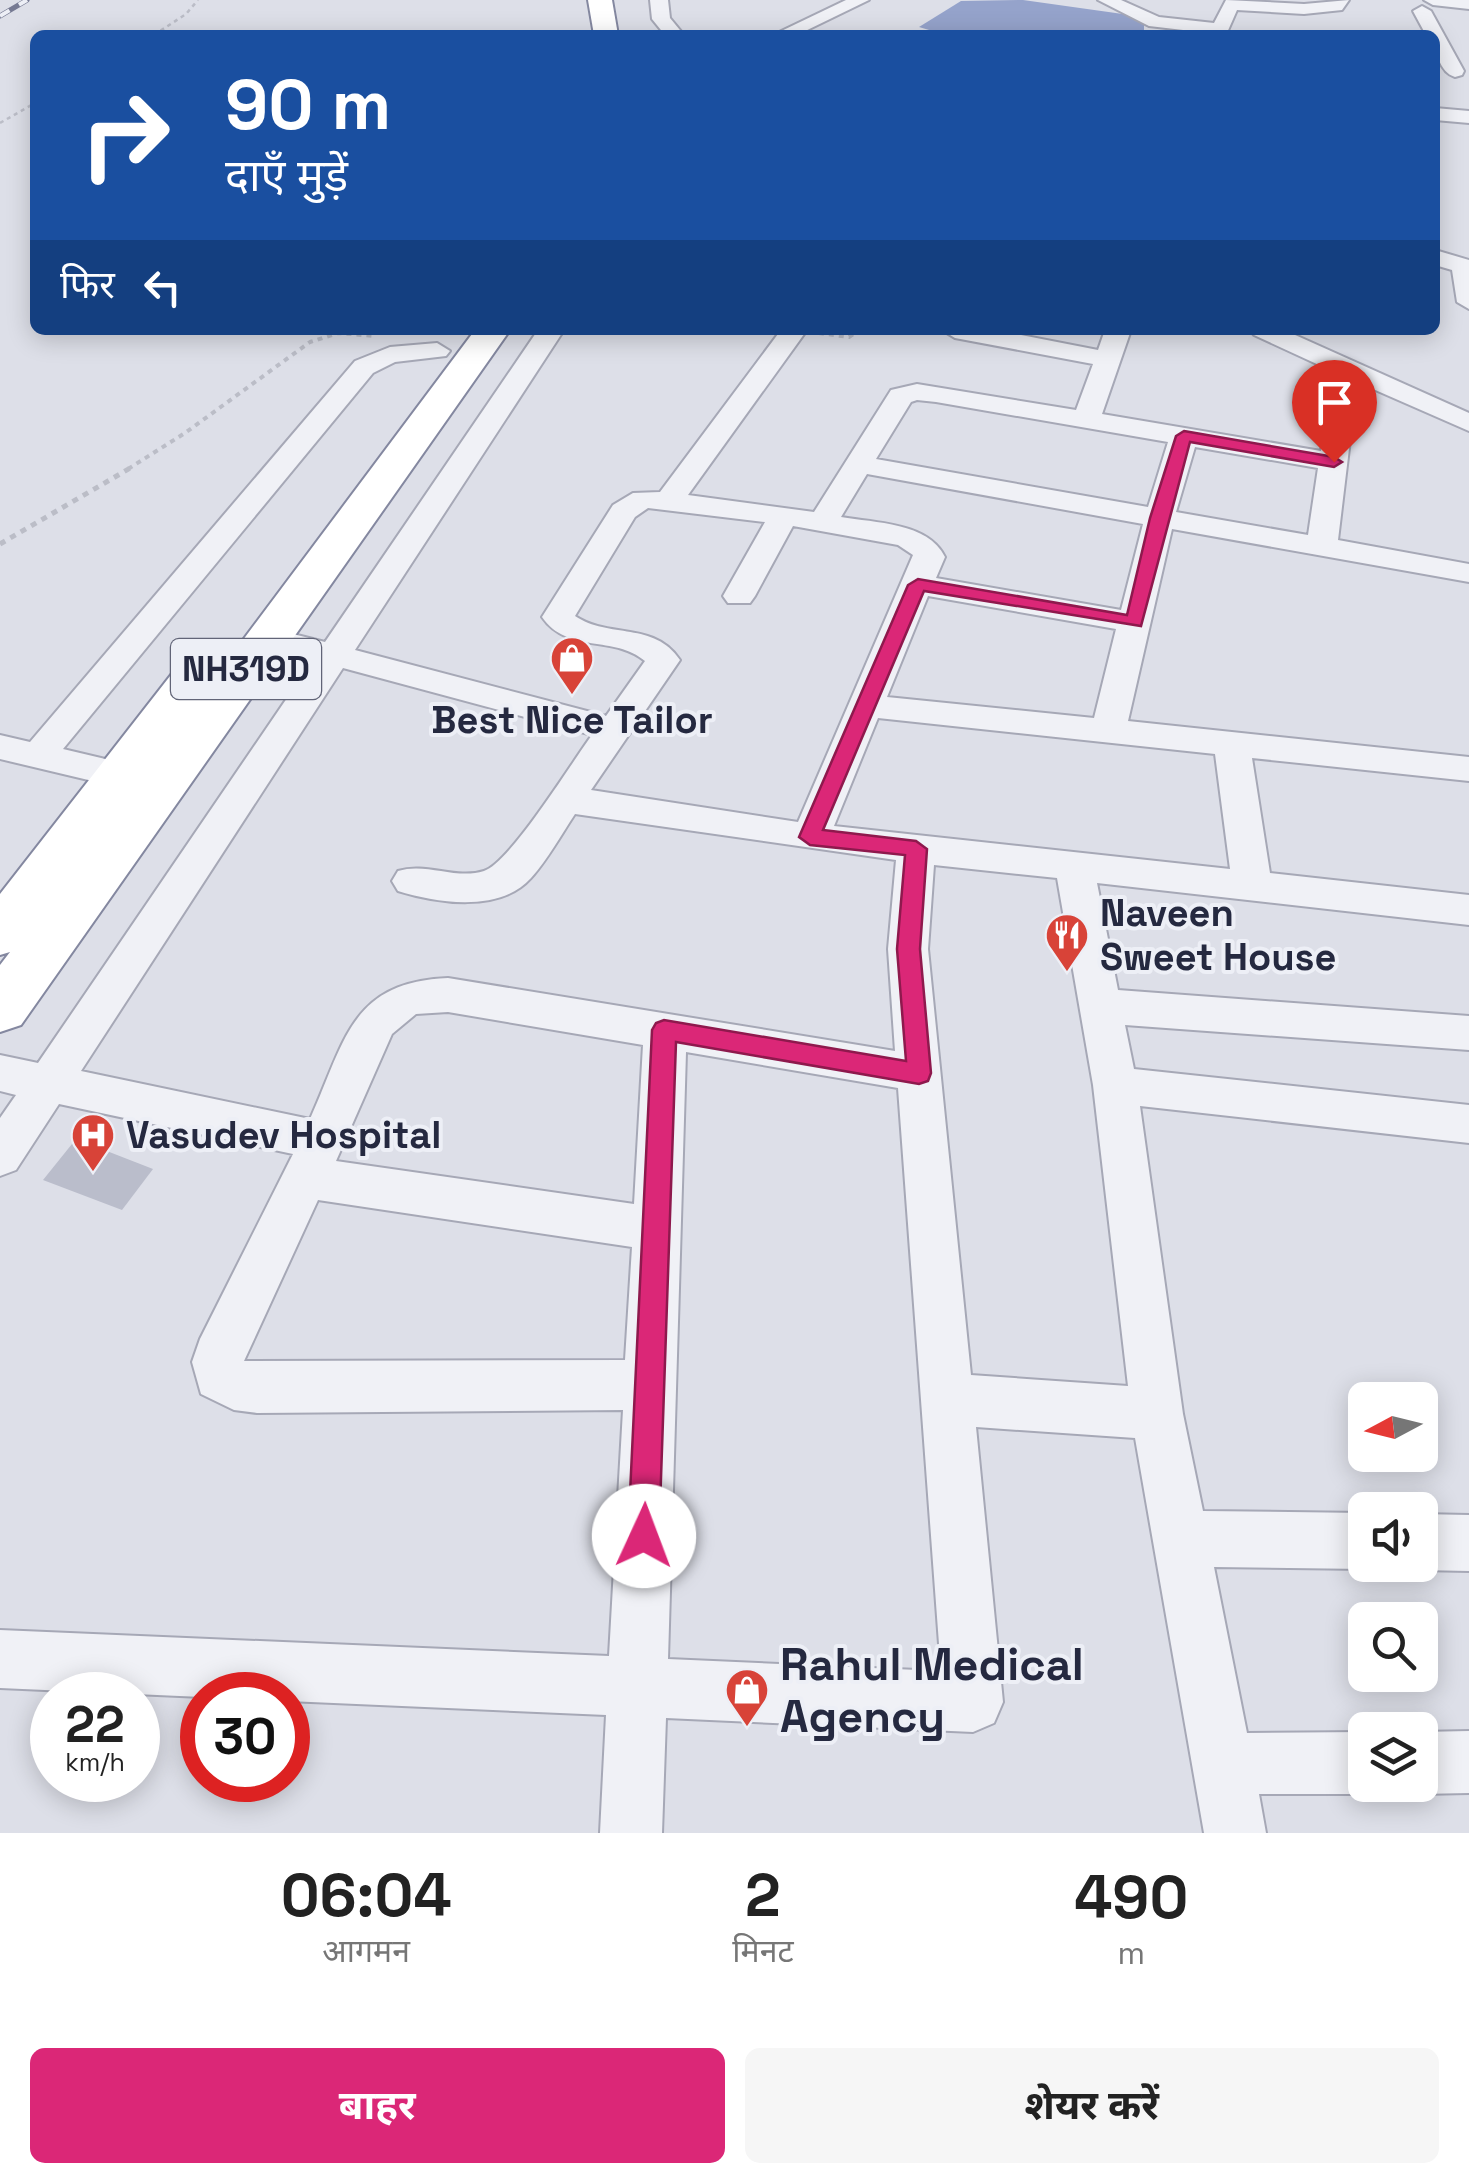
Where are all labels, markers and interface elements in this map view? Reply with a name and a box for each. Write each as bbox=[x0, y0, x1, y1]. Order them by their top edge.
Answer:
text: 90 m bbox=[225, 60, 391, 149]
icon: right bbox=[60, 70, 190, 200]
text: दाएँ मुड़ें bbox=[225, 147, 348, 204]
icon: left bbox=[135, 260, 190, 315]
text: फिर bbox=[60, 261, 115, 309]
pin bbox=[1292, 360, 1377, 463]
icon: arrive bbox=[1307, 375, 1362, 430]
shop icon: Best Nice Tailor bbox=[549, 635, 595, 696]
road number: NH319D bbox=[171, 639, 321, 699]
place label: Best Nice Tailor bbox=[431, 696, 713, 744]
place label: Naveen Sweet House bbox=[1100, 889, 1336, 981]
restaurant icon: Naveen Sweet House bbox=[1044, 912, 1090, 973]
place label: Vasudev Hospital bbox=[126, 1111, 441, 1159]
hospital icon: Vasudev Hospital bbox=[70, 1112, 116, 1173]
north arrow bbox=[1348, 1382, 1438, 1472]
map controls bbox=[1348, 1382, 1438, 1802]
position arrow bbox=[592, 1484, 696, 1588]
button: sound bbox=[1348, 1492, 1438, 1582]
button: search bbox=[1348, 1602, 1438, 1692]
place label: Rahul Medical Agency bbox=[780, 1636, 1084, 1745]
shop icon: Rahul Medical Agency bbox=[724, 1667, 770, 1728]
speed limit sign: 30 bbox=[180, 1672, 310, 1802]
text: 22 bbox=[65, 1693, 125, 1757]
button: layers bbox=[1348, 1712, 1438, 1802]
text: km/h bbox=[65, 1746, 125, 1778]
text: 06:04 bbox=[281, 1857, 452, 1934]
text: 2 bbox=[745, 1857, 781, 1934]
text: 490 bbox=[1074, 1859, 1188, 1936]
text: आगमन bbox=[322, 1931, 410, 1971]
text: मिनट bbox=[732, 1931, 794, 1971]
text: m bbox=[1117, 1933, 1145, 1973]
button: बाहर bbox=[30, 2048, 725, 2163]
button: शेयर करें bbox=[745, 2048, 1439, 2163]

